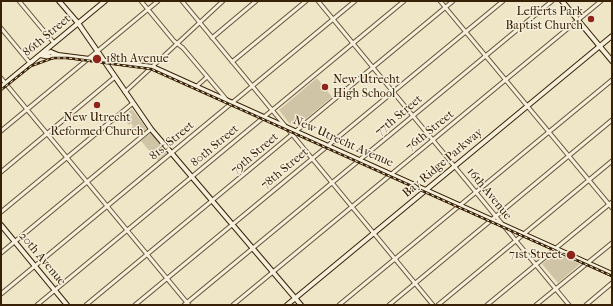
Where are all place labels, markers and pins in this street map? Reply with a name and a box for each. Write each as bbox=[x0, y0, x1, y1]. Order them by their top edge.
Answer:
place label: Lefferts Park Baptist Church bbox=[506, 5, 583, 33]
marker: Lefferts Park Baptist Church bbox=[586, 14, 596, 24]
place label: 18th Avenue bbox=[106, 52, 169, 66]
marker: 18th Avenue bbox=[91, 53, 103, 65]
place label: New Utrecht High School bbox=[333, 73, 400, 101]
marker: New Utrecht High School bbox=[320, 82, 330, 92]
marker: New Utrecht Reformed Church bbox=[92, 100, 102, 110]
place label: New Utrecht Reformed Church bbox=[51, 111, 143, 139]
place label: 71st Street bbox=[509, 248, 562, 262]
marker: 71st Street bbox=[565, 249, 577, 261]

